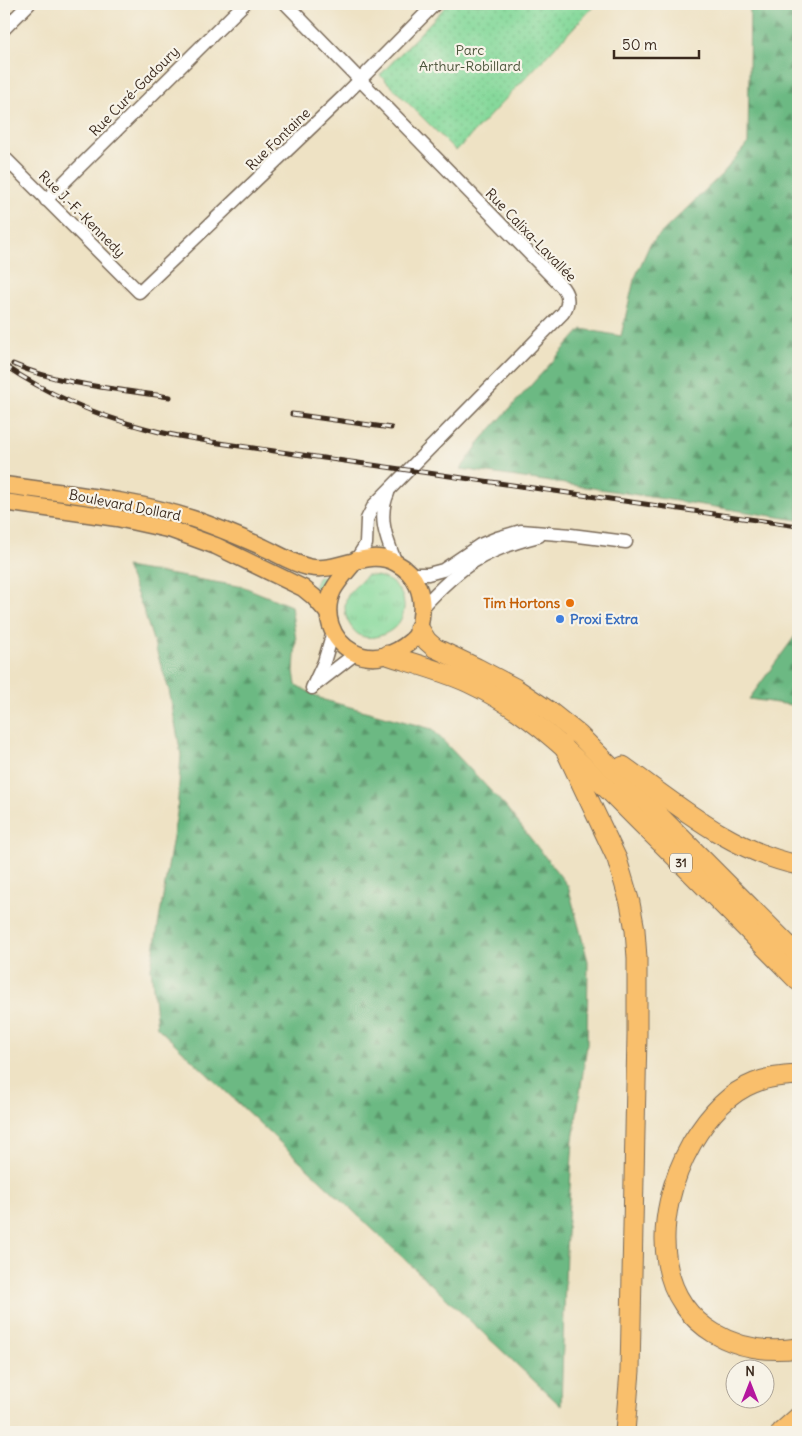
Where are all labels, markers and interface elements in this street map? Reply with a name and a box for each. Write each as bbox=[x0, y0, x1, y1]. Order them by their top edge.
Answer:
scale bar bbox=[614, 28, 700, 60]
text: 50 m bbox=[622, 35, 657, 54]
park label: Parc Arthur-Robillard bbox=[419, 41, 521, 75]
street label: Rue Curé-Gadoury bbox=[85, 42, 183, 140]
street label: Rue Fontaine bbox=[242, 104, 314, 174]
street label: Rue J.-F.-Kennedy bbox=[35, 167, 129, 261]
street label: Rue Calixa-Lavallée bbox=[482, 184, 580, 286]
street label: Boulevard Dollard bbox=[68, 485, 182, 525]
place label: Tim Hortons bbox=[483, 594, 561, 612]
marker: Tim Hortons bbox=[564, 597, 576, 609]
place label: Proxi Extra bbox=[570, 610, 638, 628]
marker: Proxi Extra bbox=[554, 613, 566, 625]
road number: 31 bbox=[670, 854, 692, 872]
north arrow bbox=[724, 1358, 774, 1408]
text: N bbox=[745, 1362, 755, 1380]

